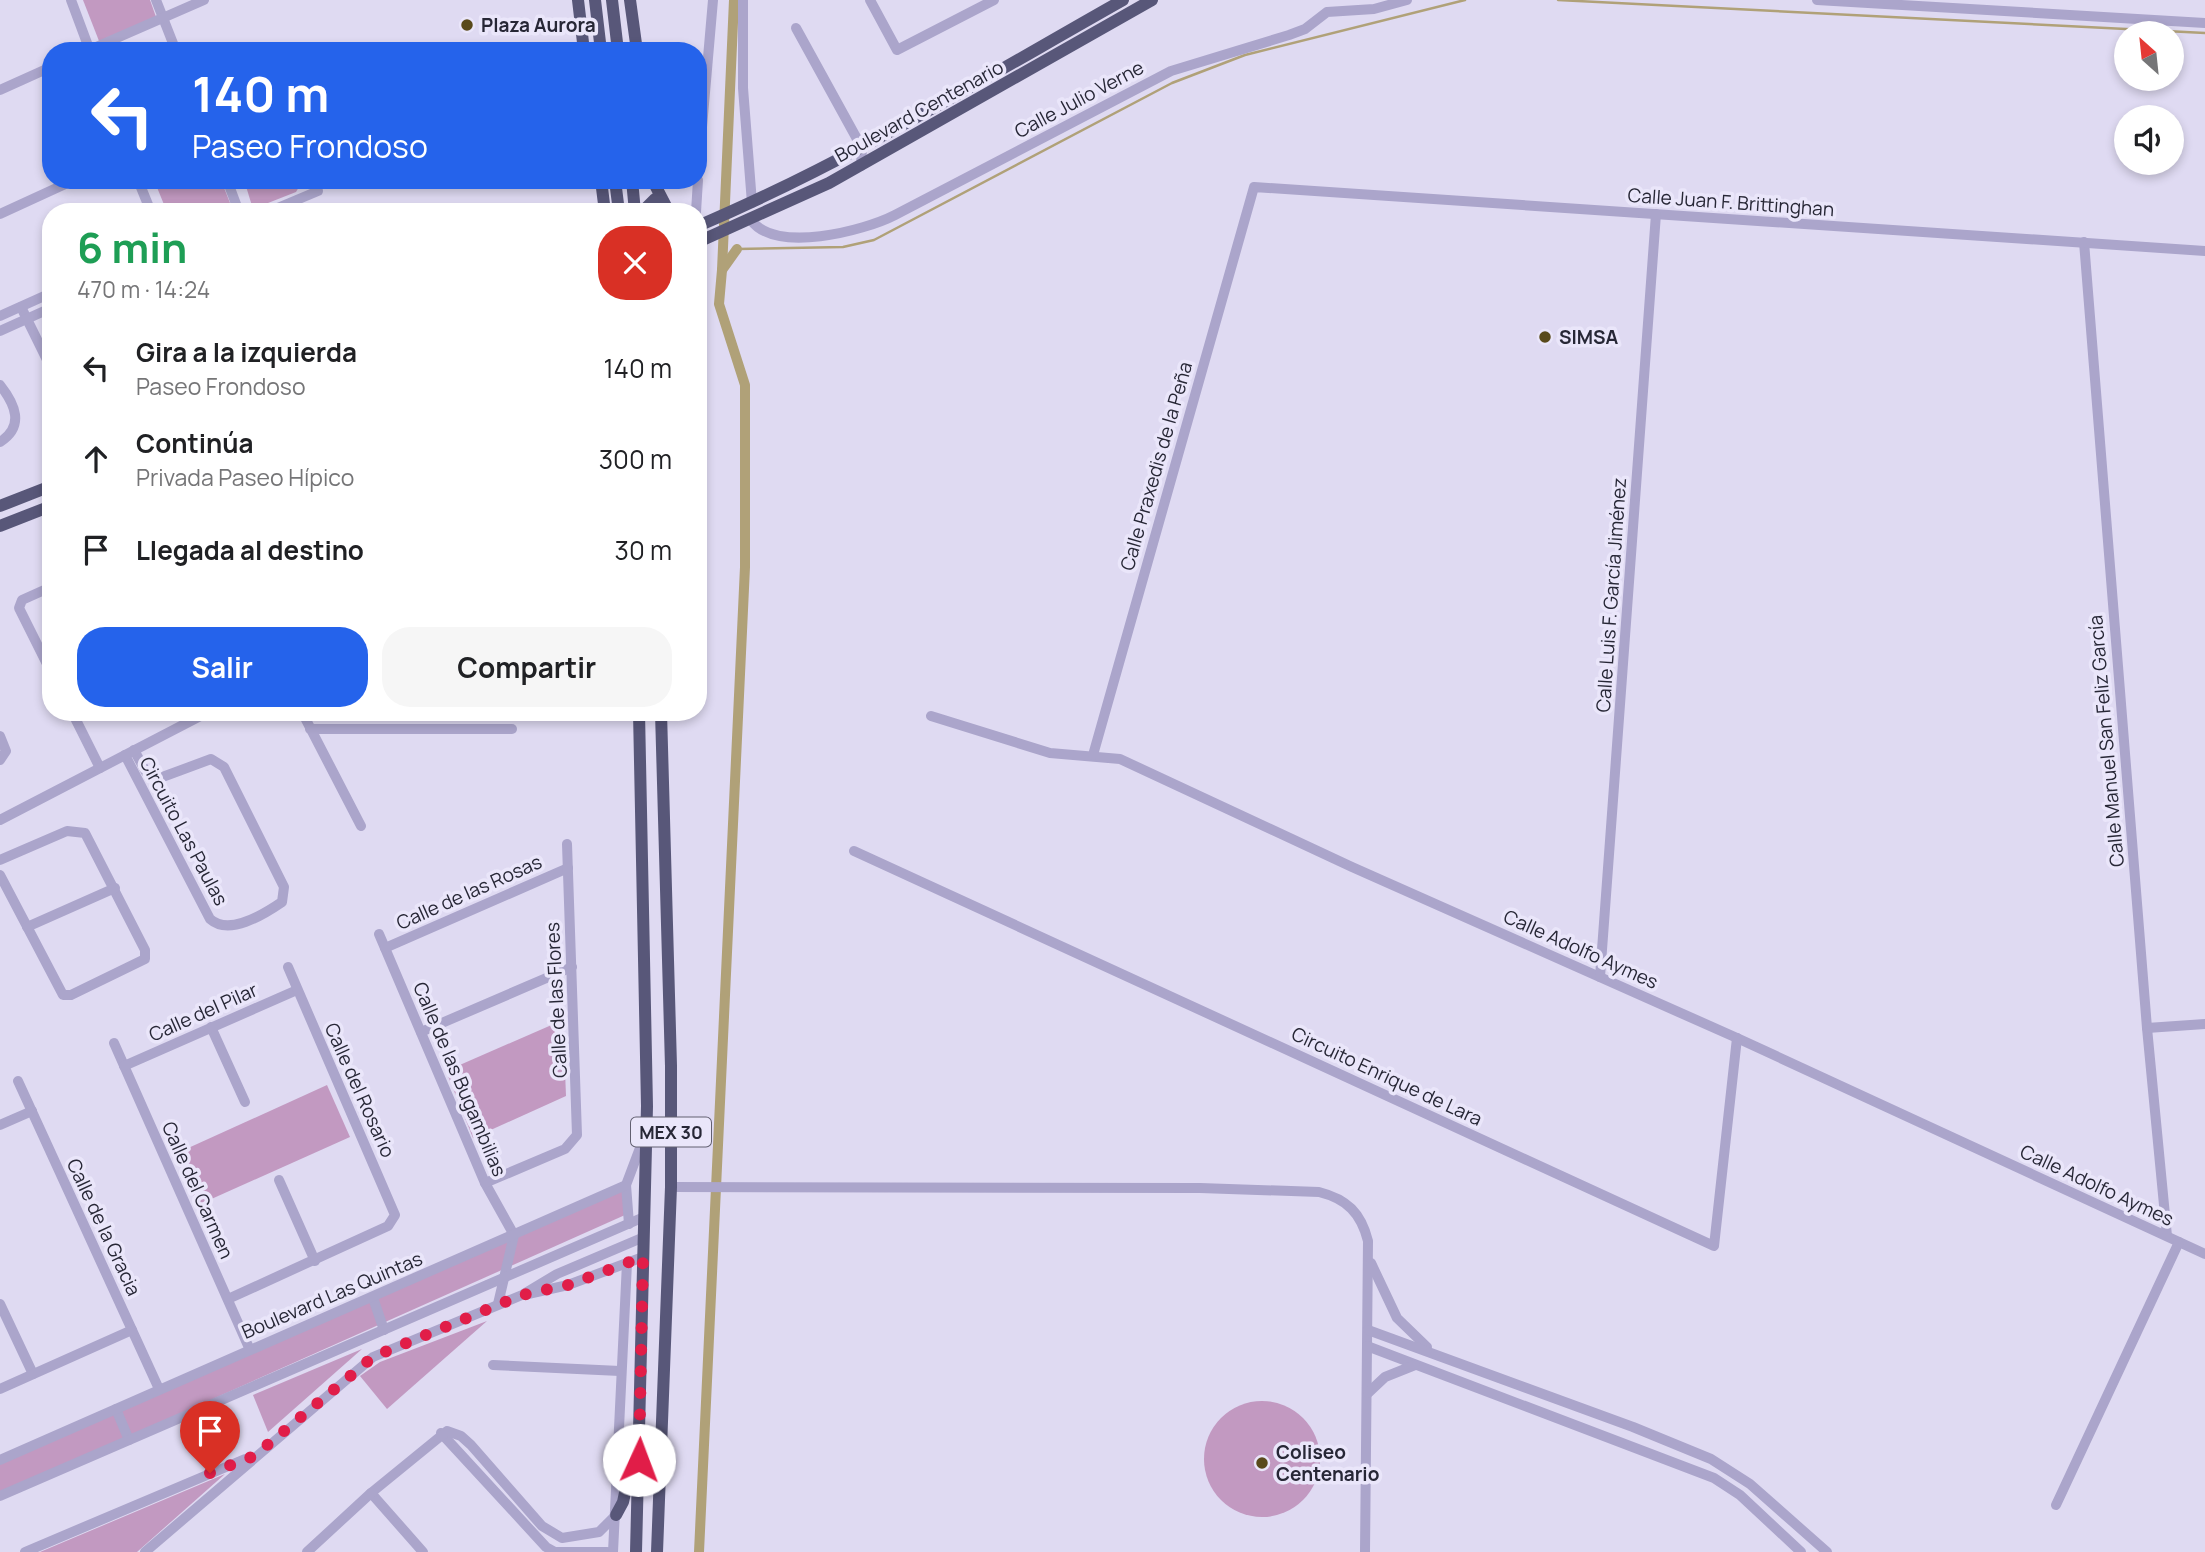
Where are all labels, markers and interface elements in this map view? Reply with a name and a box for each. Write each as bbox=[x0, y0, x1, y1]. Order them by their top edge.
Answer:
place label: Plaza Aurora bbox=[481, 12, 596, 38]
marker: Plaza Aurora bbox=[459, 17, 475, 33]
north arrow bbox=[2114, 21, 2184, 91]
map controls bbox=[2114, 21, 2184, 175]
street label: Boulevard Centenario bbox=[830, 54, 1008, 168]
street label: Calle Julio Verne bbox=[1010, 54, 1148, 144]
text: 140 m bbox=[192, 60, 329, 127]
icon: left bbox=[77, 70, 168, 161]
button: sound bbox=[2114, 105, 2184, 175]
text: Paseo Frondoso bbox=[192, 124, 428, 168]
street label: Calle Juan F. Brittinghan bbox=[1627, 182, 1835, 222]
text: 6 min bbox=[77, 218, 187, 276]
button: close bbox=[598, 226, 672, 300]
text: 470 m · 14:24 bbox=[77, 273, 210, 305]
place label: SIMSA bbox=[1559, 324, 1619, 350]
marker: SIMSA bbox=[1537, 329, 1553, 345]
text: Gira a la izquierda bbox=[136, 334, 357, 370]
icon: left bbox=[77, 349, 115, 387]
text: 140 m bbox=[603, 350, 672, 386]
street label: Calle Praxedis de la Peña bbox=[1114, 359, 1198, 573]
text: Paseo Frondoso bbox=[136, 370, 305, 402]
text: Continúa bbox=[136, 425, 254, 461]
icon: ahead bbox=[77, 440, 115, 478]
text: 300 m bbox=[599, 441, 672, 477]
text: Privada Paseo Hípico bbox=[136, 461, 354, 493]
street label: Calle Luis F. García Jiménez bbox=[1590, 477, 1632, 713]
icon: arrive bbox=[77, 531, 115, 569]
text: Llegada al destino bbox=[136, 532, 364, 568]
text: 30 m bbox=[615, 532, 672, 568]
street label: Calle Manuel San Feliz García bbox=[2082, 614, 2130, 868]
button: Salir bbox=[77, 627, 368, 707]
button: Compartir bbox=[382, 627, 672, 707]
street label: Circuito Las Paulas bbox=[134, 752, 234, 910]
street label: Calle de las Rosas bbox=[392, 848, 546, 936]
street label: Calle Adolfo Aymes bbox=[1500, 903, 1662, 995]
street label: Calle de las Flores bbox=[539, 921, 573, 1078]
street label: Calle del Pilar bbox=[145, 976, 262, 1048]
street label: Calle de las Bugambilias bbox=[407, 978, 513, 1180]
street label: Calle del Rosario bbox=[319, 1019, 401, 1161]
street label: Circuito Enrique de Lara bbox=[1287, 1020, 1487, 1132]
street label: Calle del Carmen bbox=[156, 1117, 240, 1263]
road number: MEX 30 bbox=[631, 1118, 711, 1147]
street label: Calle Adolfo Aymes bbox=[2016, 1138, 2178, 1232]
street label: Calle de la Gracia bbox=[61, 1154, 147, 1300]
street label: Boulevard Las Quintas bbox=[238, 1245, 426, 1345]
pin bbox=[180, 1401, 240, 1473]
icon: arrive bbox=[191, 1412, 229, 1450]
position arrow bbox=[602, 1423, 676, 1497]
place label: Coliseo Centenario bbox=[1276, 1439, 1379, 1487]
marker: Coliseo Centenario bbox=[1254, 1455, 1270, 1471]

